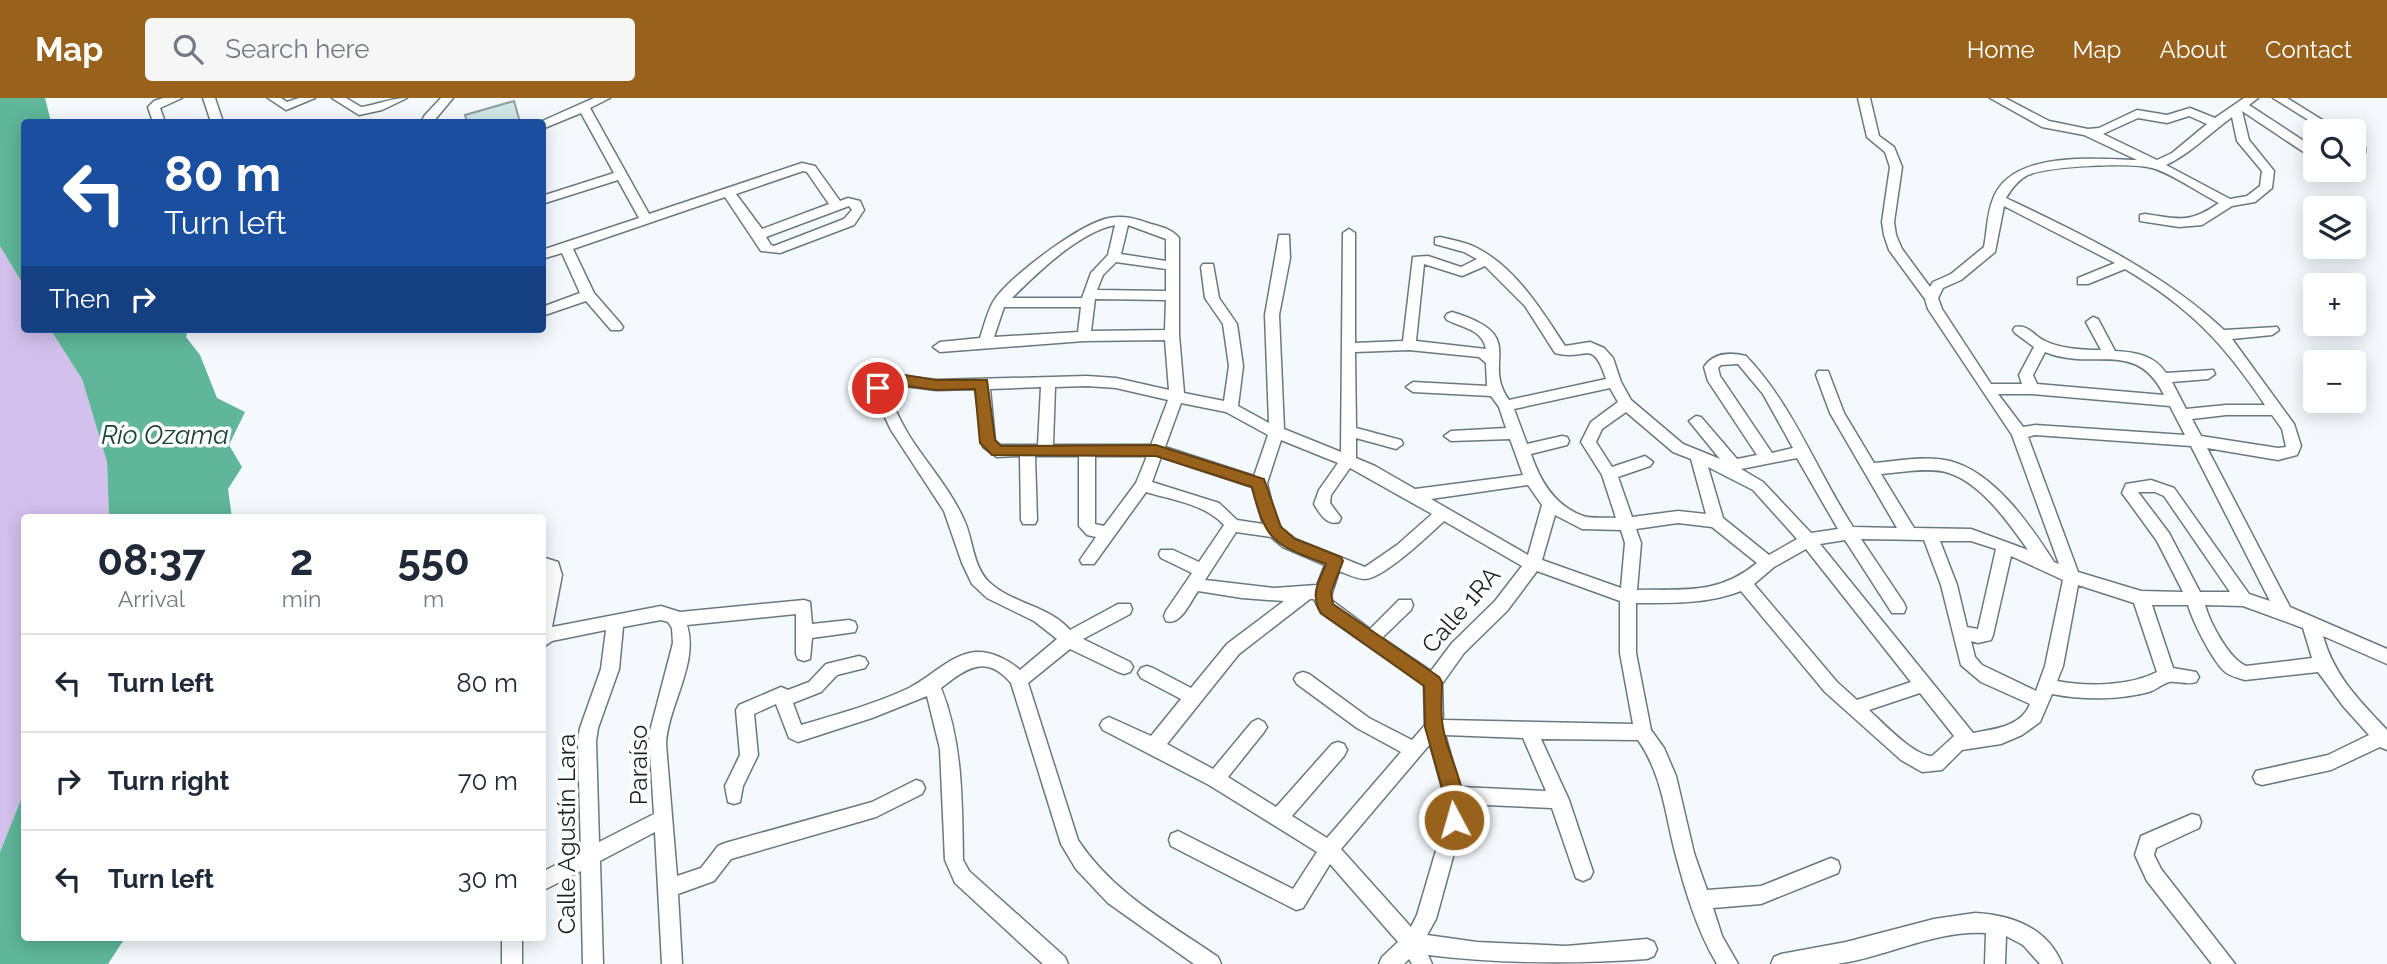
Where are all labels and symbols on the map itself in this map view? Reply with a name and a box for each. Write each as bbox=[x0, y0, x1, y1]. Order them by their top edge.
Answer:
pin bbox=[848, 358, 908, 418]
water label: Río Ozama bbox=[101, 420, 229, 450]
street label: Calle 1RA bbox=[1415, 561, 1506, 659]
street label: Paraíso bbox=[624, 725, 653, 805]
street label: Calle Agustín Lara bbox=[552, 734, 581, 934]
position arrow bbox=[1417, 783, 1491, 857]

